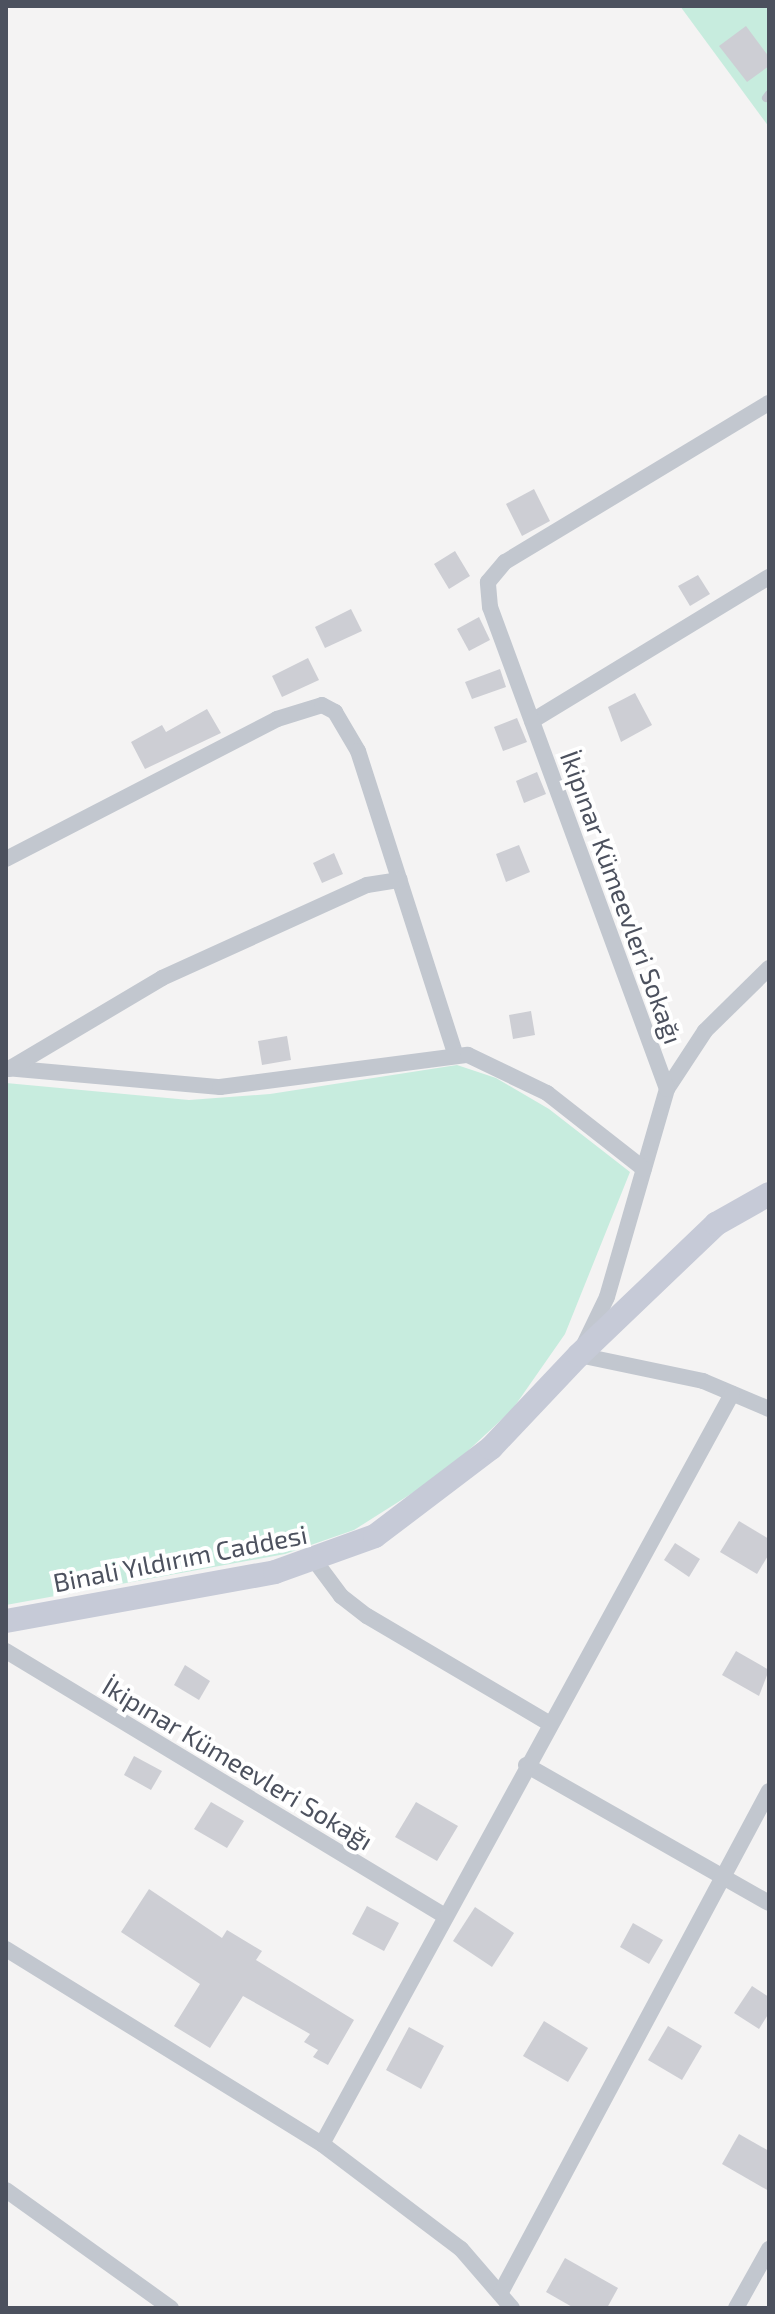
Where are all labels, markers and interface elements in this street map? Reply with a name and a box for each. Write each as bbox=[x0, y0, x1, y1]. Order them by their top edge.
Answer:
street label: İkipınar Kümeevleri Sokağı bbox=[554, 746, 690, 1048]
street label: Binali Yıldırım Caddesi bbox=[50, 1518, 310, 1598]
street label: İkipınar Kümeevleri Sokağı bbox=[97, 1670, 379, 1856]

